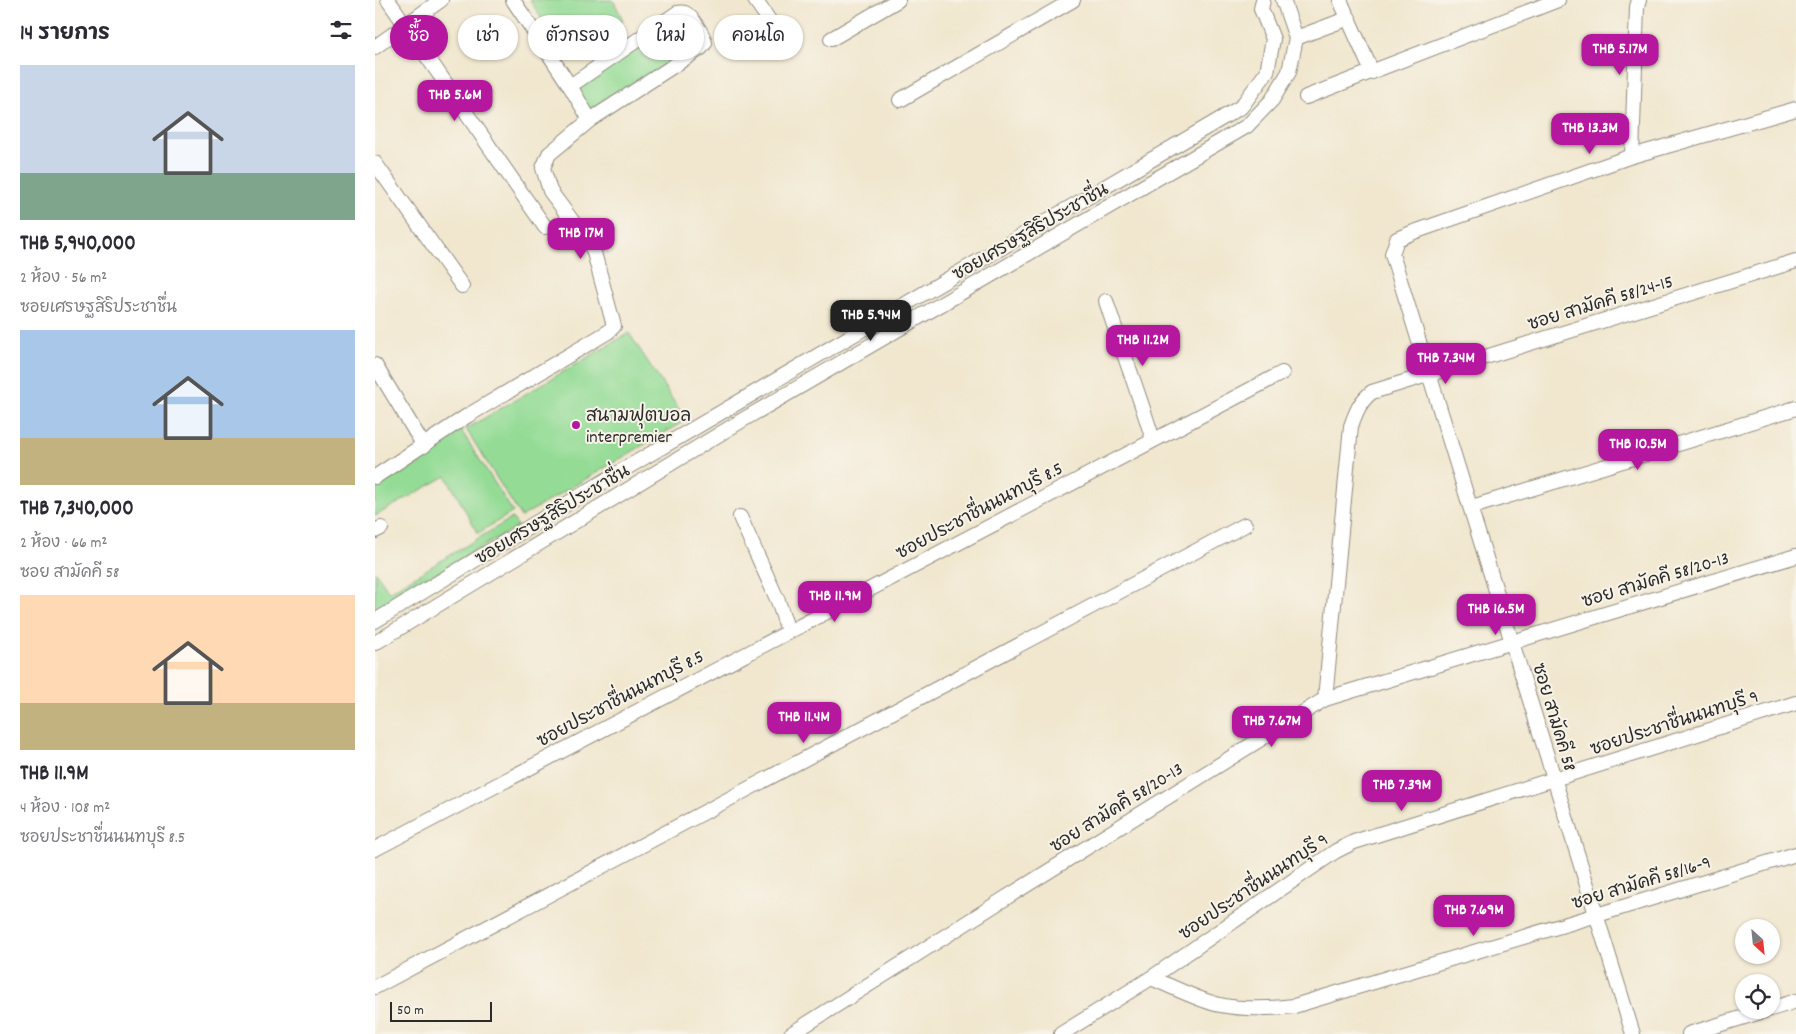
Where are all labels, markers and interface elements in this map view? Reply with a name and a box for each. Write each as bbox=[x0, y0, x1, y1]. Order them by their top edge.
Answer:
chip: ซื้อ bbox=[390, 15, 448, 60]
chip: เช่า bbox=[458, 15, 518, 60]
chip: ตัวกรอง bbox=[528, 15, 627, 60]
chip: ใหม่ bbox=[637, 15, 704, 60]
chip: คอนโด bbox=[714, 15, 803, 60]
icon: filters bbox=[327, 16, 355, 44]
text: 14 รายการ bbox=[20, 20, 110, 50]
pin: THB 5.17M bbox=[1563, 34, 1677, 76]
text: THB 5.17M bbox=[1593, 38, 1647, 61]
pin: THB 5.6M bbox=[403, 80, 507, 122]
text: THB 5.6M bbox=[428, 84, 482, 107]
icon: home bbox=[143, 98, 233, 188]
pin: THB 13.3M bbox=[1533, 112, 1647, 155]
text: THB 13.3M bbox=[1562, 117, 1618, 140]
street label: ซอยเศรษฐสิริประชาชื่น bbox=[945, 171, 1114, 288]
pin: THB 17M bbox=[535, 218, 627, 260]
text: THB 17M bbox=[559, 222, 603, 245]
text: THB 5,940,000 bbox=[20, 230, 136, 260]
text: 2 ห้อง · 56 m² bbox=[20, 267, 107, 290]
street label: ซอย สามัคคี 58/24-15 bbox=[1524, 268, 1676, 338]
text: ซอยเศรษฐสิริประชาชื่น bbox=[20, 297, 177, 320]
pin: THB 5.94M bbox=[814, 300, 928, 342]
text: THB 5.94M bbox=[841, 304, 901, 327]
pin: THB 11.2M bbox=[1086, 324, 1200, 367]
text: THB 11.2M bbox=[1117, 329, 1169, 352]
pin: THB 7.34M bbox=[1389, 342, 1503, 385]
text: THB 7.34M bbox=[1417, 347, 1475, 370]
icon: home bbox=[143, 363, 233, 453]
place label: สนามฟุตบอล interpremier bbox=[586, 403, 691, 451]
marker: สนามฟุตบอล interpremier bbox=[570, 419, 582, 431]
pin: THB 10.5M bbox=[1581, 428, 1695, 471]
text: THB 10.5M bbox=[1609, 433, 1667, 456]
street label: ซอยประชาชื่นนนทบุรี 8.5 bbox=[889, 451, 1068, 567]
street label: ซอยเศรษฐสิริประชาชื่น bbox=[467, 453, 635, 572]
text: THB 7,340,000 bbox=[20, 495, 134, 525]
text: 2 ห้อง · 66 m² bbox=[20, 532, 107, 555]
street label: ซอย สามัคคี 58/20-13 bbox=[1578, 545, 1732, 616]
text: ซอย สามัคคี 58 bbox=[20, 562, 119, 585]
pin: THB 11.9M bbox=[778, 580, 892, 623]
text: THB 11.9M bbox=[809, 585, 861, 608]
pin: THB 16.5M bbox=[1439, 594, 1553, 636]
text: THB 16.5M bbox=[1468, 598, 1524, 621]
icon: home bbox=[143, 628, 233, 718]
street label: ซอยประชาชื่นนนทบุรี 8.5 bbox=[530, 639, 709, 755]
street label: ซอย สามัคคี 58 bbox=[1524, 660, 1583, 775]
street label: ซอยประชาชื่นนนทบุรี 9 bbox=[1585, 678, 1762, 763]
pin: THB 11.4M bbox=[747, 702, 861, 744]
text: THB 11.4M bbox=[778, 706, 830, 729]
pin: THB 7.67M bbox=[1215, 706, 1329, 748]
text: THB 7.67M bbox=[1243, 710, 1301, 733]
street label: ซอย สามัคคี 58/20-13 bbox=[1045, 756, 1189, 860]
text: THB 11.9M bbox=[20, 760, 89, 790]
pin: THB 7.39M bbox=[1345, 770, 1459, 812]
text: THB 7.39M bbox=[1373, 774, 1431, 797]
text: 4 ห้อง · 108 m² bbox=[20, 797, 110, 820]
street label: ซอยประชาชื่นนนทบุรี 9 bbox=[1170, 822, 1334, 947]
text: ซอยประชาชื่นนนทบุรี 8.5 bbox=[20, 827, 185, 850]
street label: ซอย สามัคคี 58/16-9 bbox=[1569, 849, 1714, 917]
pin: THB 7.69M bbox=[1417, 894, 1531, 937]
text: THB 7.69M bbox=[1444, 899, 1504, 922]
north arrow bbox=[1735, 919, 1780, 964]
map controls bbox=[1735, 919, 1780, 1019]
button: locate bbox=[1735, 974, 1780, 1019]
scale bar bbox=[390, 999, 493, 1022]
text: 50 m bbox=[397, 1001, 424, 1021]

